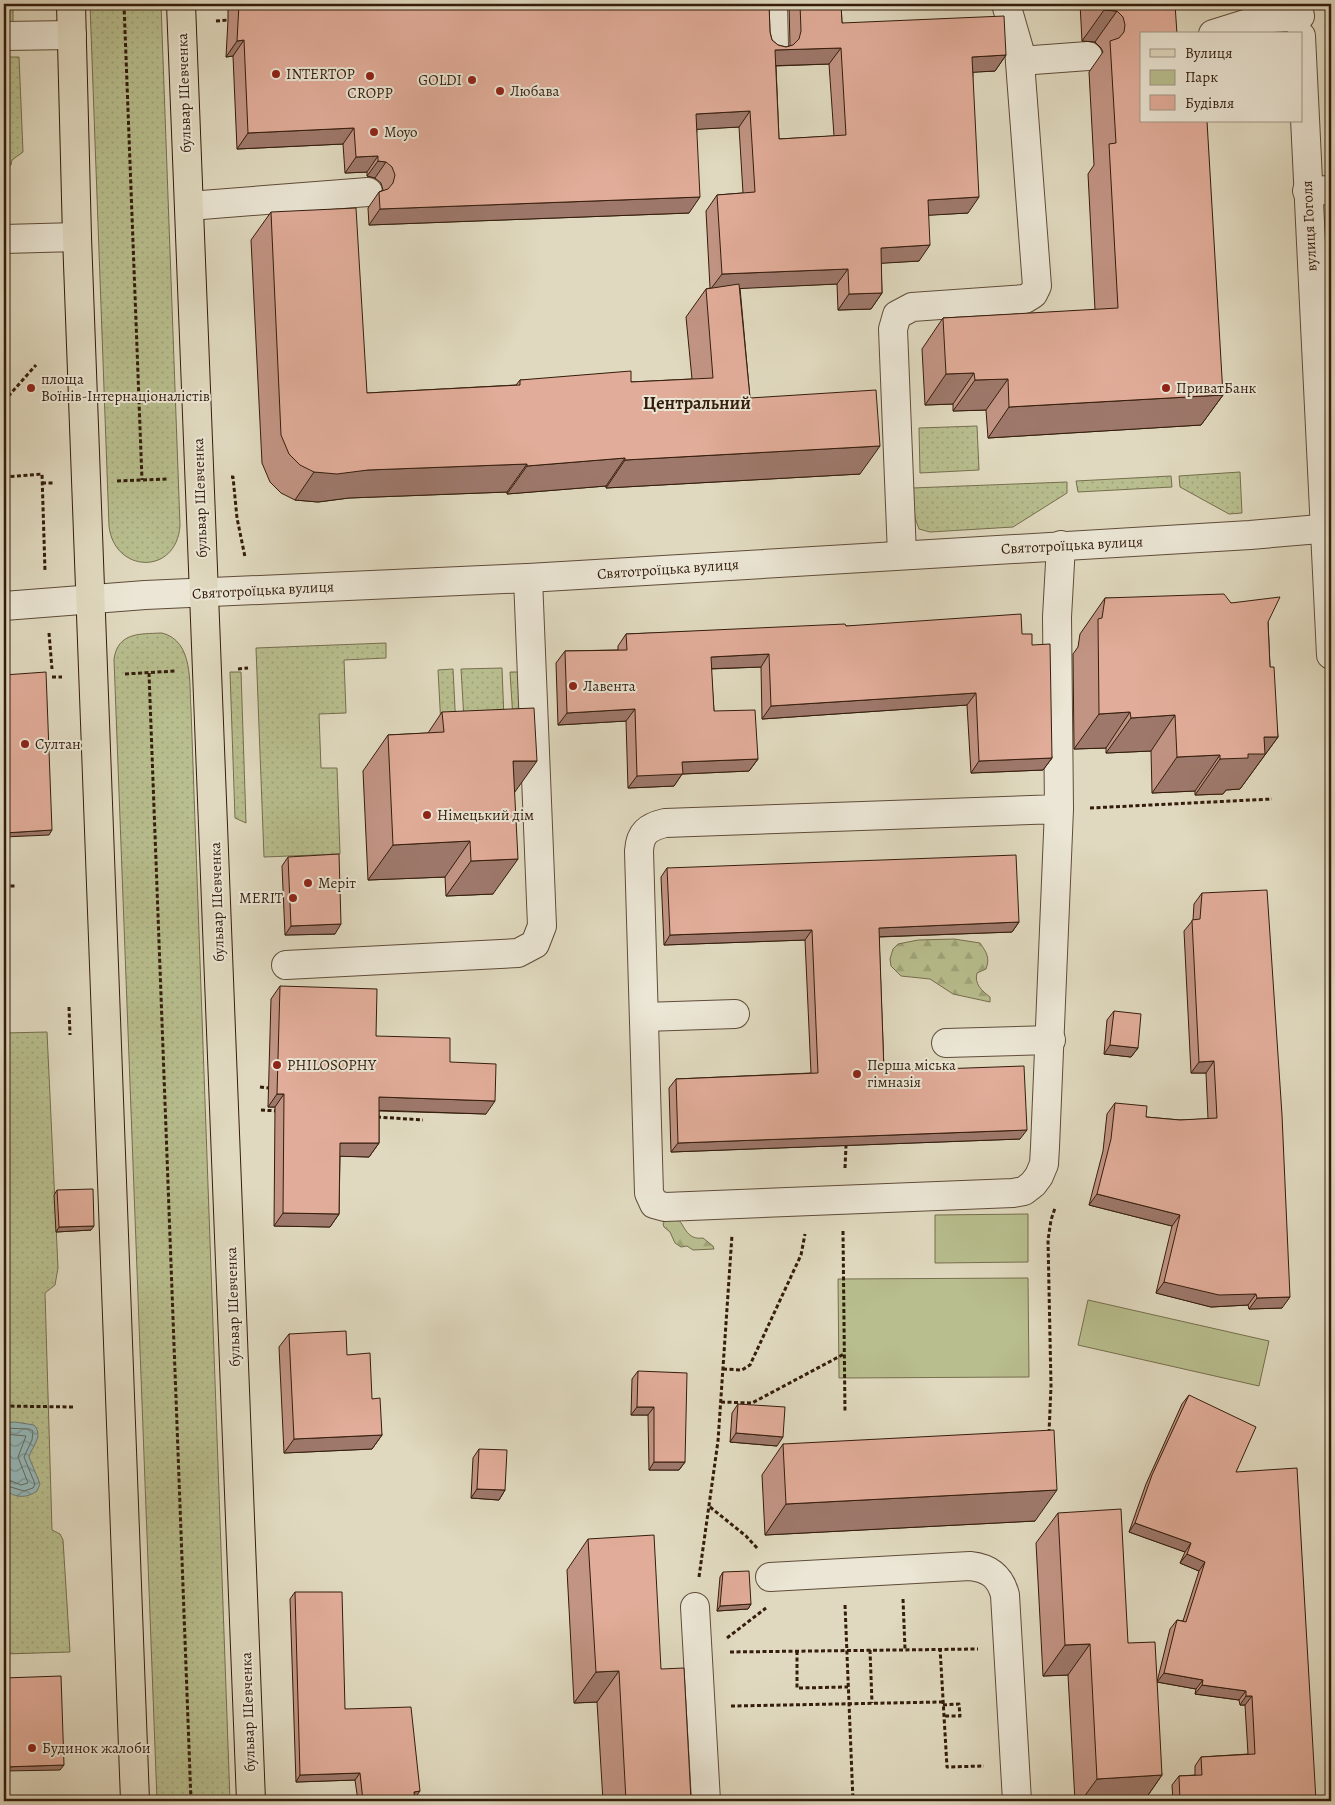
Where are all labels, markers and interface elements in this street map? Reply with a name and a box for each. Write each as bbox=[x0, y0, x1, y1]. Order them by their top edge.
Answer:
legend bbox=[1140, 32, 1302, 122]
street label: бульвар Шевченка bbox=[172, 33, 196, 153]
text: Вулиця bbox=[1185, 43, 1232, 63]
place label: INTERTOP bbox=[286, 64, 355, 84]
text: Парк bbox=[1185, 67, 1218, 87]
marker: INTERTOP bbox=[270, 68, 282, 80]
marker: CROPP bbox=[364, 70, 376, 82]
place label: GOLDI bbox=[418, 70, 462, 90]
marker: GOLDI bbox=[466, 74, 478, 86]
place label: Любава bbox=[510, 81, 560, 101]
place label: CROPP bbox=[347, 83, 393, 103]
marker: Любава bbox=[494, 85, 506, 97]
text: Будівля bbox=[1185, 93, 1234, 113]
place label: Moyo bbox=[384, 122, 418, 142]
marker: Moyo bbox=[368, 126, 380, 138]
street label: вулиця Гоголя bbox=[1297, 180, 1321, 272]
place label: площа Воїнів-Інтернаціоналістів bbox=[41, 369, 210, 406]
place label: ПриватБанк bbox=[1176, 378, 1257, 398]
marker: площа Воїнів-Інтернаціоналістів bbox=[25, 382, 37, 394]
marker: ПриватБанк bbox=[1160, 382, 1172, 394]
district label: Центральний bbox=[643, 391, 751, 415]
street label: бульвар Шевченка bbox=[188, 438, 212, 558]
street label: Святотроїцька вулиця bbox=[1001, 531, 1143, 559]
street label: Святотроїцька вулиця bbox=[596, 554, 740, 584]
street label: Святотроїцька вулиця bbox=[192, 576, 334, 604]
place label: Лавента bbox=[583, 676, 636, 696]
marker: Лавента bbox=[567, 680, 579, 692]
place label: Султан bbox=[35, 734, 81, 754]
marker: Султан bbox=[19, 738, 31, 750]
place label: Німецький дім bbox=[437, 805, 534, 825]
marker: Німецький дім bbox=[421, 809, 433, 821]
street label: бульвар Шевченка bbox=[205, 842, 229, 962]
place label: Меріт bbox=[318, 873, 356, 893]
marker: Меріт bbox=[302, 877, 314, 889]
place label: MERIT bbox=[239, 888, 284, 908]
marker: MERIT bbox=[287, 892, 299, 904]
place label: PHILOSOPHY bbox=[287, 1055, 377, 1075]
place label: Перша міська гімназія bbox=[867, 1055, 956, 1092]
marker: PHILOSOPHY bbox=[271, 1059, 283, 1071]
marker: Перша міська гімназія bbox=[851, 1068, 863, 1080]
street label: бульвар Шевченка bbox=[221, 1247, 245, 1367]
street label: бульвар Шевченка bbox=[236, 1652, 260, 1772]
place label: Будинок жалоби bbox=[42, 1738, 151, 1758]
marker: Будинок жалоби bbox=[26, 1742, 38, 1754]

